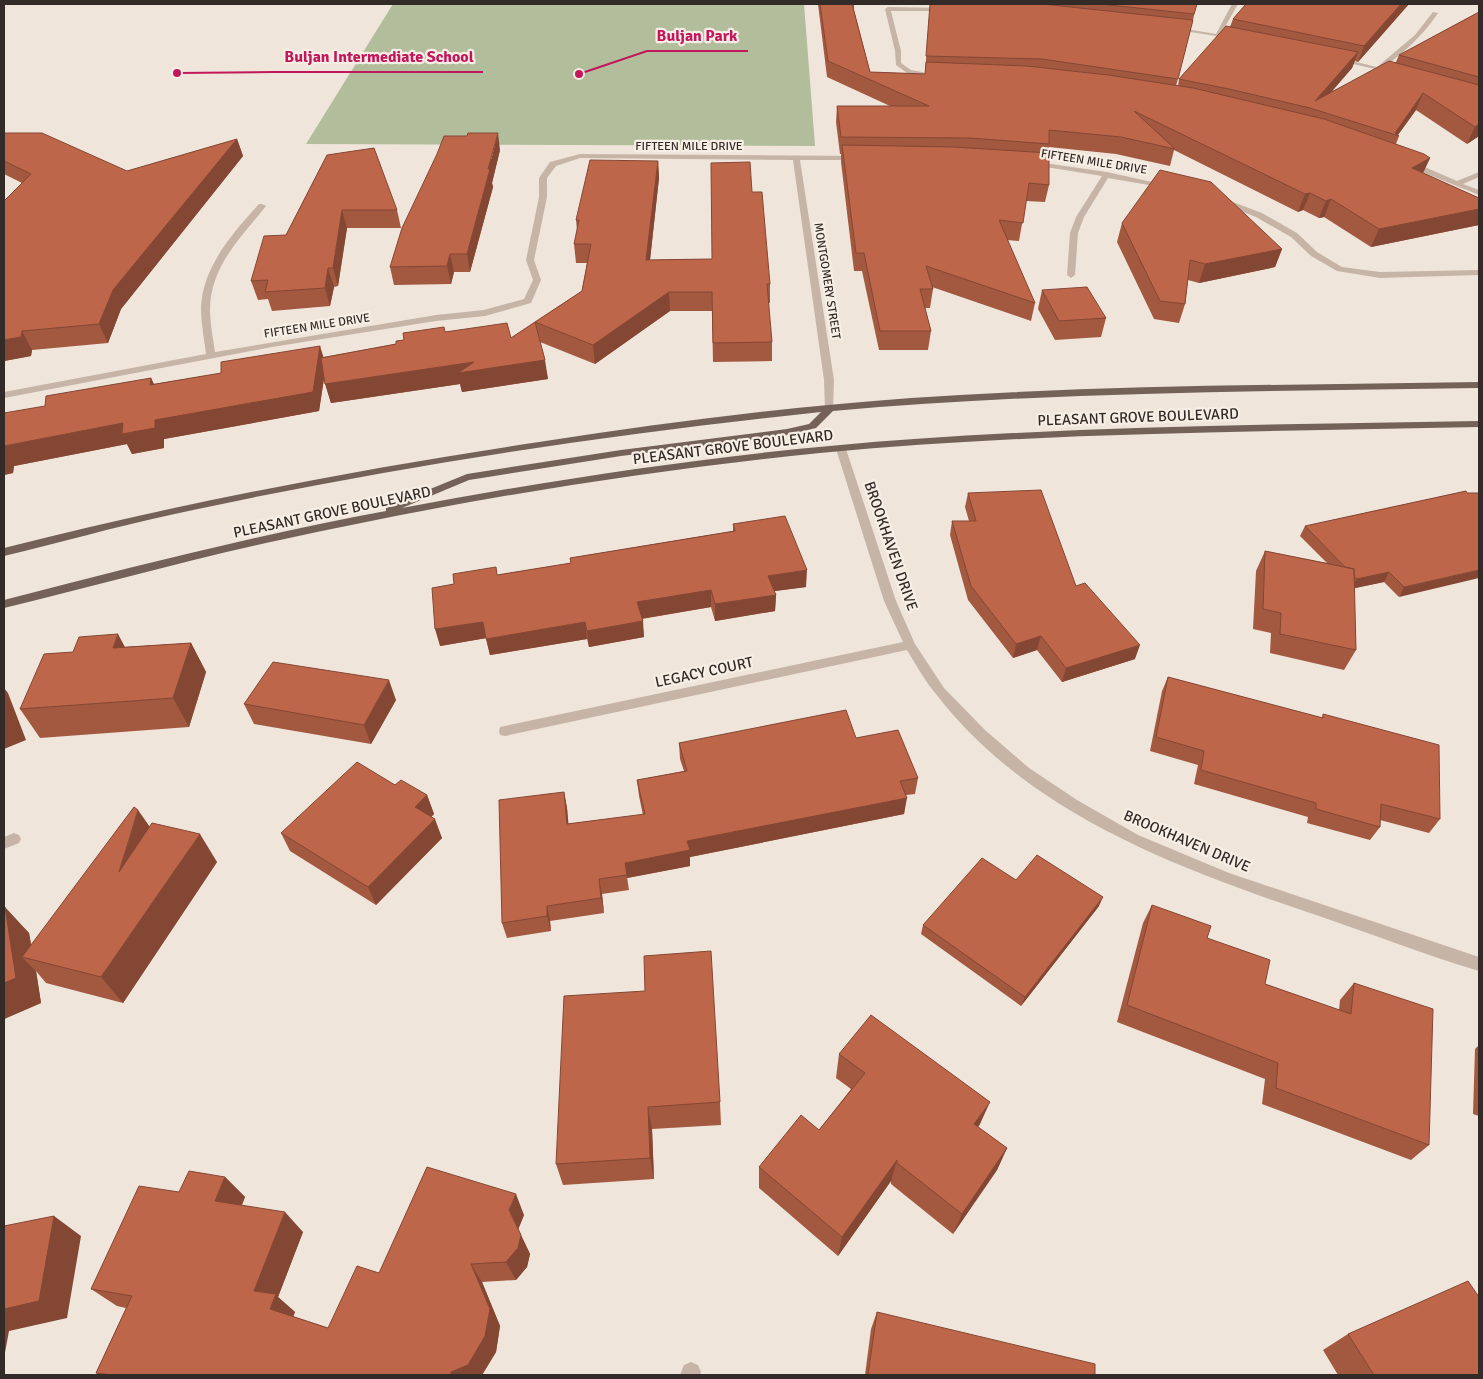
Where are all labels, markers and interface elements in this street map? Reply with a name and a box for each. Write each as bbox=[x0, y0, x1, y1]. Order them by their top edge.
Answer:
callout: Buljan Park bbox=[647, 20, 748, 51]
text: Buljan Park bbox=[657, 26, 738, 46]
callout: Buljan Intermediate School bbox=[274, 41, 483, 72]
text: Buljan Intermediate School bbox=[284, 47, 474, 67]
street label: FIFTEEN MILE DRIVE bbox=[635, 139, 743, 154]
street label: FIFTEEN MILE DRIVE bbox=[1040, 146, 1148, 178]
street label: MONTGOMERY STREET bbox=[810, 222, 844, 341]
street label: FIFTEEN MILE DRIVE bbox=[263, 310, 371, 342]
street label: PLEASANT GROVE BOULEVARD bbox=[1037, 404, 1239, 430]
street label: PLEASANT GROVE BOULEVARD bbox=[632, 426, 834, 468]
street label: BROOKHAVEN DRIVE bbox=[860, 479, 922, 613]
street label: PLEASANT GROVE BOULEVARD bbox=[232, 482, 432, 542]
street label: LEGACY COURT bbox=[653, 653, 755, 691]
street label: BROOKHAVEN DRIVE bbox=[1121, 806, 1253, 876]

